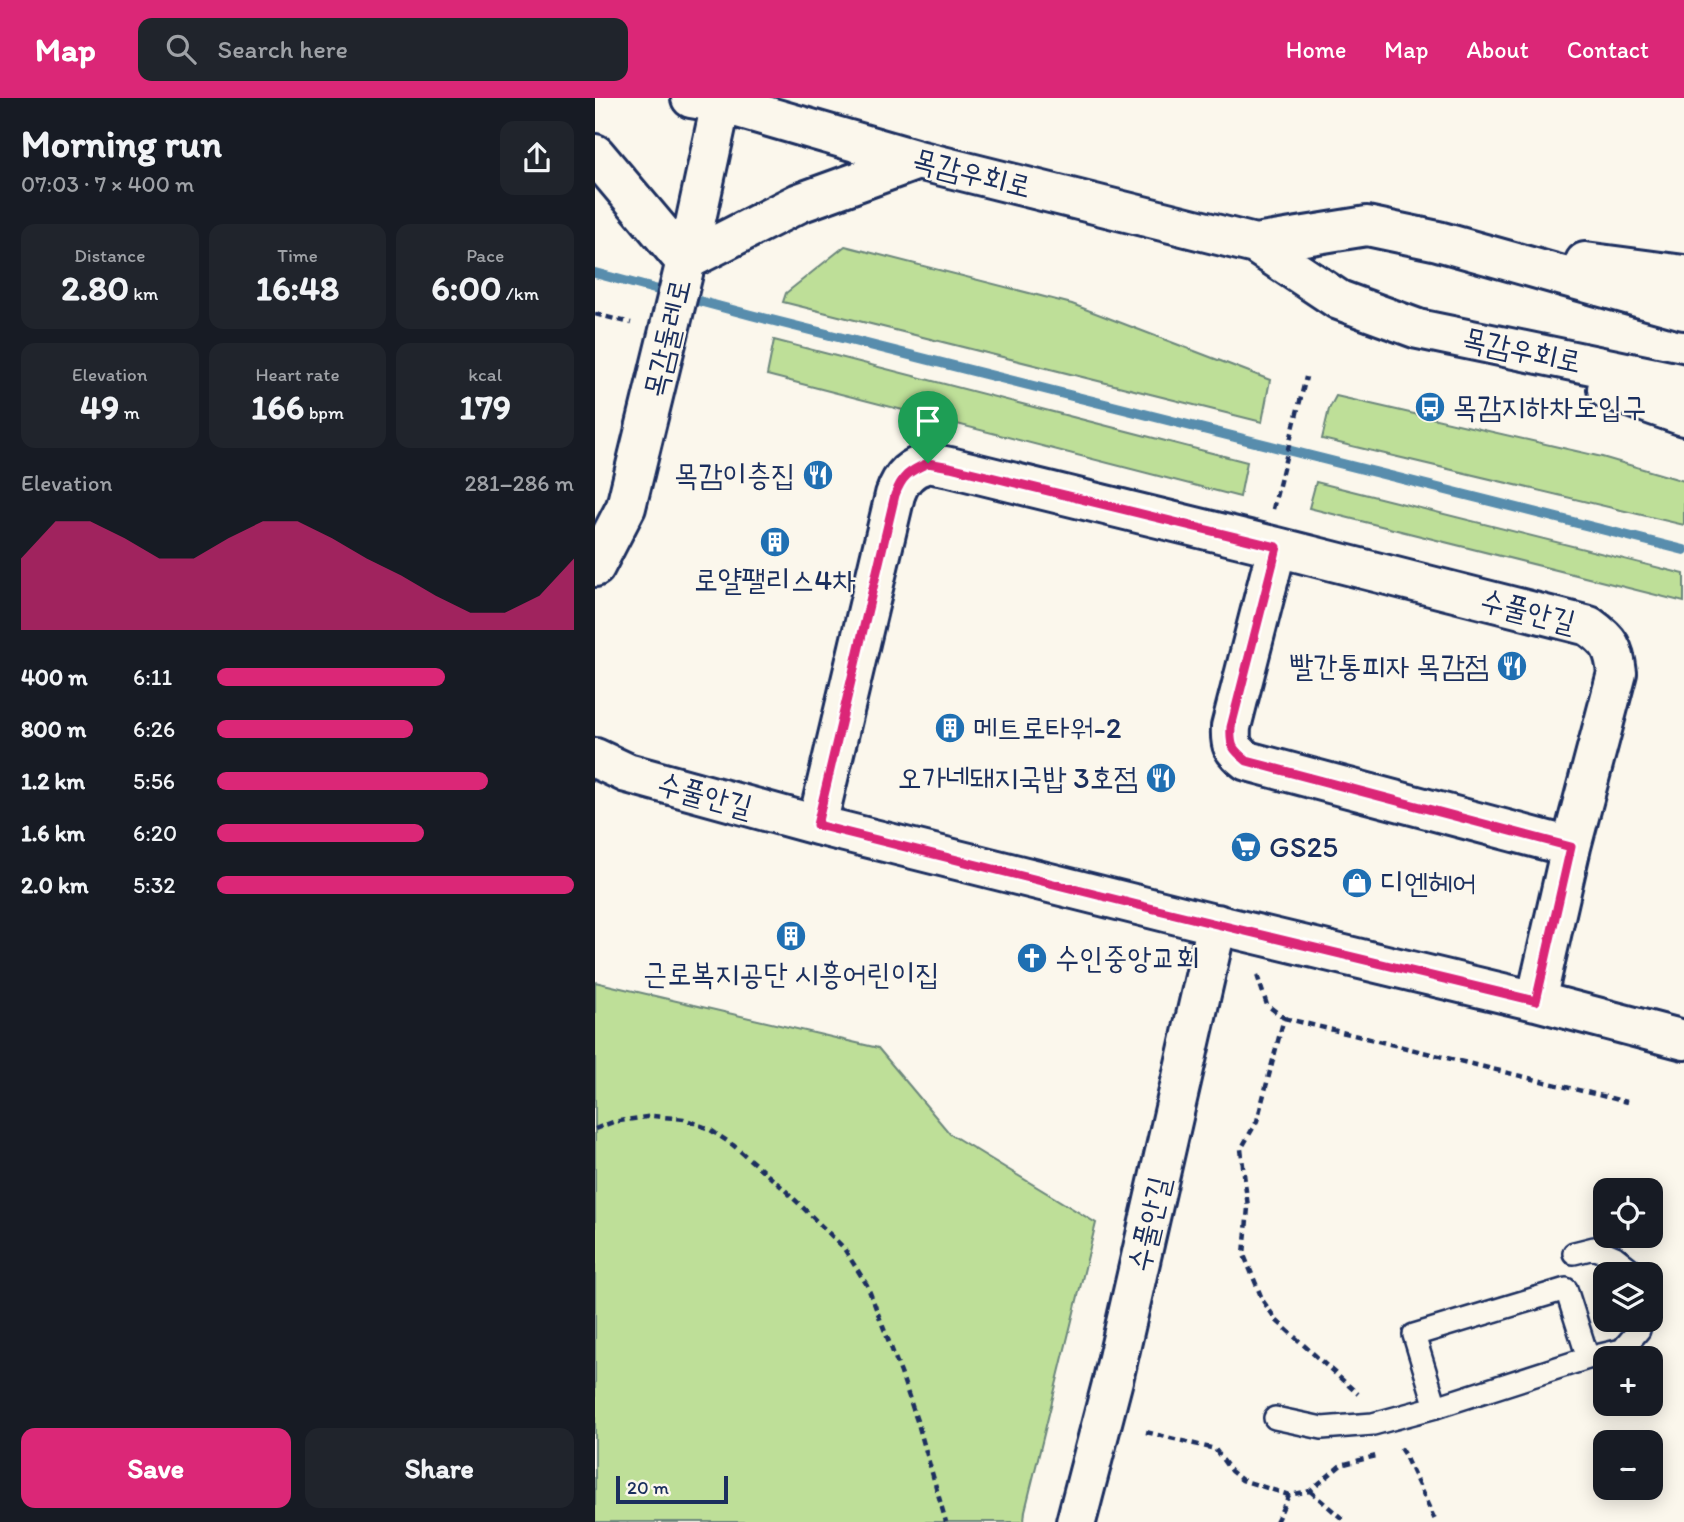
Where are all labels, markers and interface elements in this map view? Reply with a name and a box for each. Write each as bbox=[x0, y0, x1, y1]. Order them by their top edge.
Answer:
search box bbox=[138, 18, 628, 81]
text: Map bbox=[35, 30, 96, 69]
icon: search bbox=[162, 30, 200, 68]
text: Search here bbox=[218, 33, 348, 65]
text: Home bbox=[1286, 35, 1346, 64]
text: Map bbox=[1384, 35, 1428, 64]
text: About bbox=[1466, 35, 1529, 64]
text: Contact bbox=[1567, 35, 1649, 64]
text: Morning run bbox=[21, 121, 222, 167]
button: share bbox=[500, 121, 574, 195]
street label: 목감우회로 bbox=[909, 140, 1035, 205]
text: 07:03 · 7 × 400 m bbox=[21, 170, 194, 198]
text: Distance bbox=[74, 244, 145, 267]
text: Time bbox=[277, 244, 318, 267]
text: Pace bbox=[466, 244, 504, 267]
text: 2.80 bbox=[61, 267, 129, 309]
text: 16:48 bbox=[256, 267, 339, 309]
text: 6:00 bbox=[431, 267, 502, 309]
street label: 목감둘레로 bbox=[635, 275, 698, 401]
text: km bbox=[129, 282, 158, 305]
text: /km bbox=[502, 282, 539, 305]
street label: 목감우회로 bbox=[1459, 319, 1585, 380]
text: Elevation bbox=[72, 363, 148, 386]
text: Heart rate bbox=[255, 363, 340, 386]
text: kcal bbox=[468, 363, 502, 386]
text: 49 bbox=[80, 386, 119, 428]
text: 166 bbox=[251, 386, 304, 428]
text: 179 bbox=[459, 386, 511, 428]
place label: 목감지하차도입구 bbox=[1453, 388, 1646, 425]
bus stop icon: 목감지하차도입구 bbox=[1413, 390, 1447, 424]
pin bbox=[898, 391, 958, 463]
text: m bbox=[119, 401, 140, 424]
text: bpm bbox=[304, 401, 344, 424]
icon: arrive bbox=[909, 402, 947, 440]
place label: 목감이층집 bbox=[674, 456, 795, 493]
restaurant icon: 목감이층집 bbox=[801, 458, 835, 492]
text: Elevation bbox=[21, 469, 112, 497]
text: 281–286 m bbox=[464, 469, 574, 497]
building icon: 로얄팰리스4차 bbox=[758, 525, 792, 559]
place label: 로얄팰리스4차 bbox=[694, 561, 856, 598]
street label: 수풀안길 bbox=[1477, 581, 1579, 640]
place label: 빨간통피자 목감점 bbox=[1289, 647, 1489, 684]
restaurant icon: 빨간통피자 목감점 bbox=[1495, 649, 1529, 683]
text: 400 m bbox=[21, 663, 88, 691]
text: 6:11 bbox=[133, 663, 172, 691]
place label: 메트로타워-2 bbox=[973, 709, 1122, 746]
building icon: 메트로타워-2 bbox=[933, 711, 967, 745]
text: 800 m bbox=[21, 715, 86, 743]
text: 6:26 bbox=[133, 715, 175, 743]
place label: 오가네돼지국밥 3호점 bbox=[898, 759, 1138, 796]
restaurant icon: 오가네돼지국밥 3호점 bbox=[1144, 761, 1178, 795]
street label: 수풀안길 bbox=[654, 764, 757, 825]
text: 1.2 km bbox=[21, 767, 85, 795]
text: 5:56 bbox=[133, 767, 175, 795]
text: 1.6 km bbox=[21, 819, 85, 847]
text: 6:20 bbox=[133, 819, 177, 847]
place label: GS25 bbox=[1269, 828, 1338, 865]
supermarket icon: GS25 bbox=[1229, 830, 1263, 864]
place label: 디엔헤어 bbox=[1380, 864, 1477, 901]
shop icon: 디엔헤어 bbox=[1340, 866, 1374, 900]
text: 2.0 km bbox=[21, 871, 89, 899]
text: 5:32 bbox=[133, 871, 175, 899]
building icon: 근로복지공단 시흥어린이집 bbox=[774, 919, 808, 953]
place label: 수인중앙교회 bbox=[1055, 939, 1200, 976]
church icon: 수인중앙교회 bbox=[1015, 941, 1049, 975]
place label: 근로복지공단 시흥어린이집 bbox=[643, 955, 939, 992]
street label: 수풀안길 bbox=[1120, 1173, 1177, 1275]
map controls bbox=[1593, 1178, 1663, 1500]
button: locate bbox=[1593, 1178, 1663, 1248]
button: layers bbox=[1593, 1262, 1663, 1332]
button: + bbox=[1593, 1346, 1663, 1416]
button: Save bbox=[21, 1428, 291, 1508]
button: Share bbox=[305, 1428, 574, 1508]
button: − bbox=[1593, 1430, 1663, 1500]
scale bar bbox=[616, 1473, 728, 1505]
text: 20 m bbox=[627, 1476, 669, 1499]

